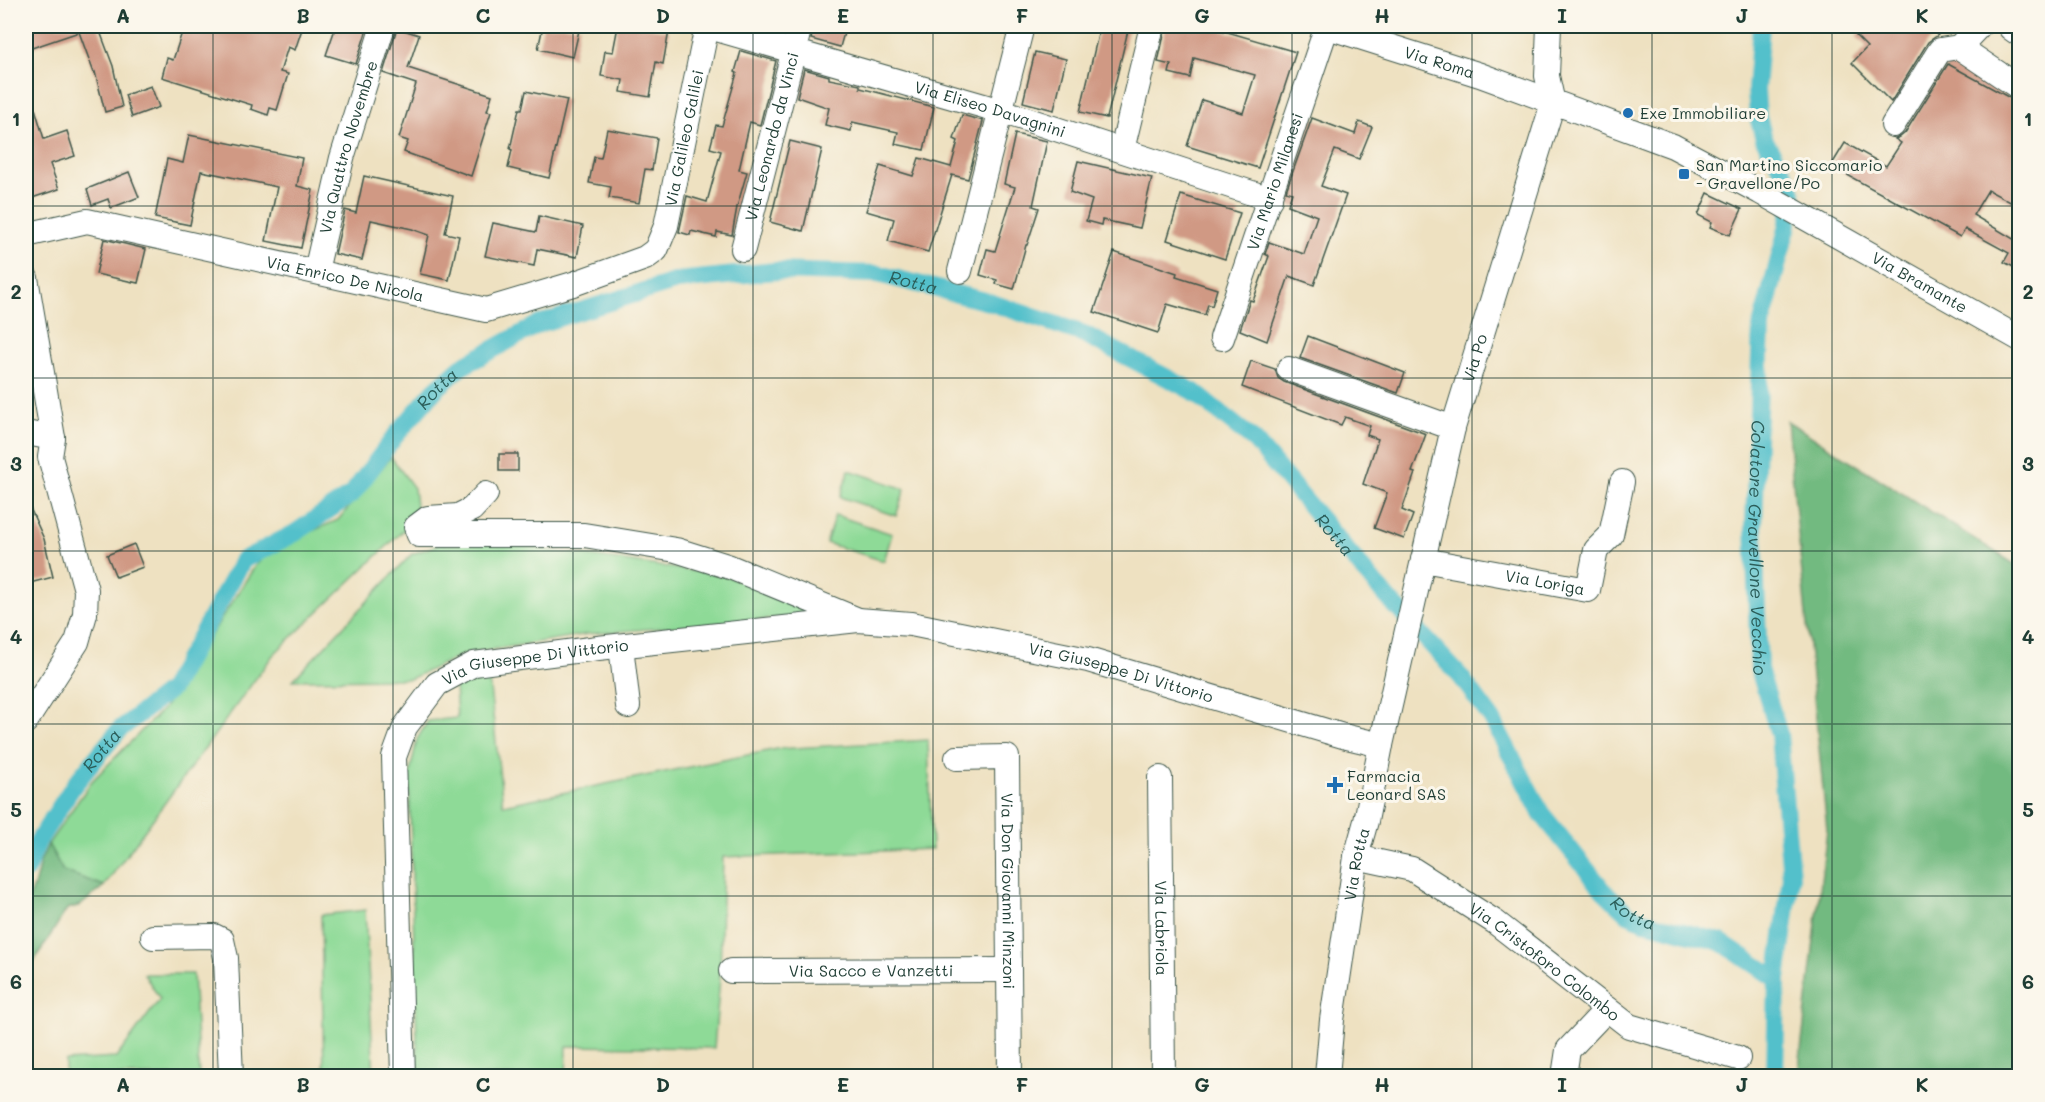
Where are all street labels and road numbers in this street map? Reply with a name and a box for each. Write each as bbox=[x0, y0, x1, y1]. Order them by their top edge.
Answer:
street label: Via Roma bbox=[1402, 41, 1477, 83]
street label: Via Leonardo da Vinci bbox=[740, 50, 803, 223]
street label: Via Quattro Novembre bbox=[314, 58, 382, 236]
street label: Via Galileo Galilei bbox=[659, 68, 708, 208]
street label: Via Eliseo Davagnini bbox=[912, 76, 1069, 141]
street label: Via Mario Milanesi bbox=[1241, 110, 1307, 253]
street label: Via Bramante bbox=[1868, 246, 1972, 317]
street label: Via Enrico De Nicola bbox=[264, 250, 426, 306]
street label: Via Po bbox=[1457, 331, 1491, 385]
street label: Via Loriga bbox=[1504, 564, 1587, 599]
street label: Via Giuseppe Di Vittorio bbox=[438, 634, 629, 689]
street label: Via Giuseppe Di Vittorio bbox=[1027, 637, 1216, 707]
street label: Via Don Giovanni Minzoni bbox=[997, 793, 1020, 989]
street label: Via Rotta bbox=[1339, 825, 1374, 902]
street label: Via Labriola bbox=[1151, 880, 1173, 976]
street label: Via Cristoforo Colombo bbox=[1465, 897, 1625, 1025]
street label: Via Sacco e Vanzetti bbox=[789, 959, 953, 981]

